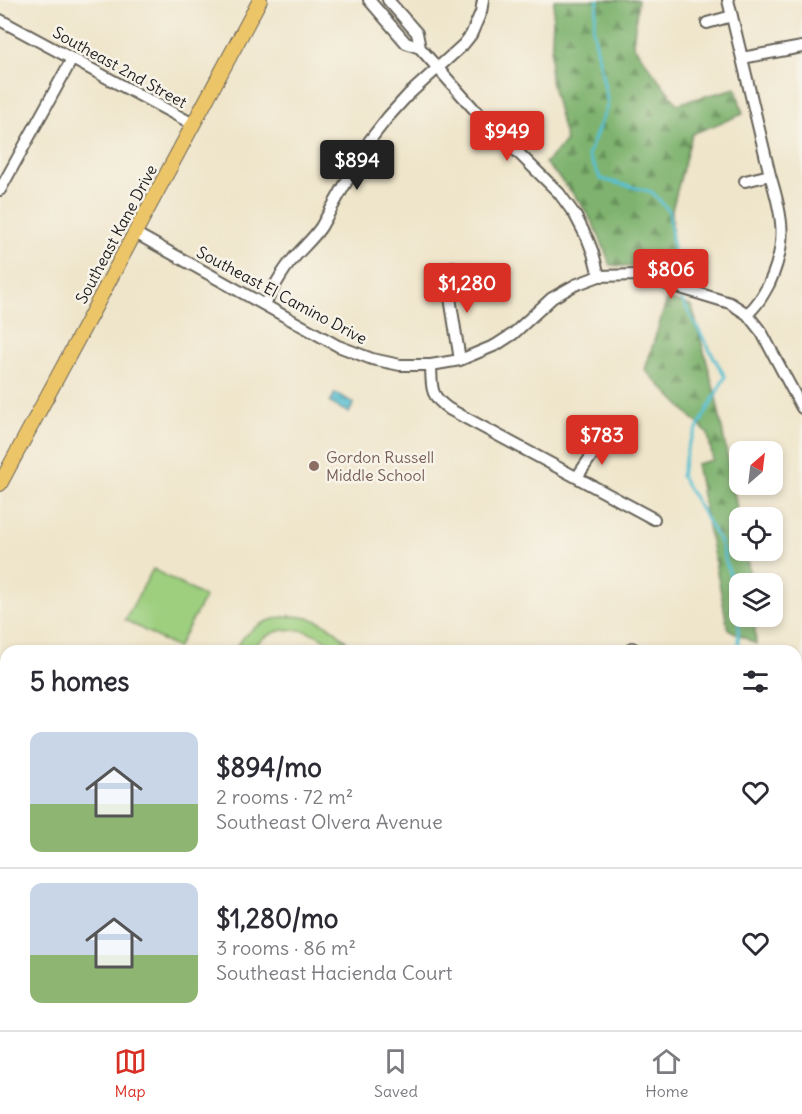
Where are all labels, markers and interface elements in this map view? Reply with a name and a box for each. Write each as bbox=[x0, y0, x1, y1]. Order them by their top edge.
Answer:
street label: Southeast 2nd Street bbox=[50, 22, 191, 112]
pin: $949 bbox=[471, 111, 543, 162]
text: $949 bbox=[484, 118, 530, 143]
pin: $894 bbox=[321, 140, 393, 191]
text: $894 bbox=[334, 147, 380, 172]
street label: Southeast Kane Drive bbox=[71, 161, 161, 307]
street label: Southeast El Camino Drive bbox=[193, 242, 371, 348]
pin: $806 bbox=[635, 249, 707, 300]
text: $806 bbox=[647, 256, 695, 281]
pin: $1,280 bbox=[418, 263, 516, 314]
text: $1,280 bbox=[438, 270, 496, 295]
pin: $783 bbox=[566, 415, 638, 466]
text: $783 bbox=[580, 422, 624, 447]
north arrow bbox=[729, 441, 783, 495]
map controls bbox=[729, 441, 783, 627]
place label: Gordon Russell Middle School bbox=[326, 447, 434, 485]
marker: Gordon Russell Middle School bbox=[307, 459, 321, 473]
button: locate bbox=[729, 507, 783, 561]
button: layers bbox=[729, 573, 783, 627]
text: 5 homes bbox=[30, 665, 129, 698]
icon: filters bbox=[739, 665, 772, 698]
text: $894/mo bbox=[216, 751, 322, 784]
icon: home bbox=[78, 756, 150, 828]
icon: heart bbox=[739, 776, 772, 809]
text: 2 rooms · 72 m² bbox=[216, 784, 353, 809]
text: Southeast Olvera Avenue bbox=[216, 809, 443, 834]
text: $1,280/mo bbox=[216, 902, 338, 935]
icon: home bbox=[78, 907, 150, 979]
icon: heart bbox=[739, 927, 772, 960]
text: 3 rooms · 86 m² bbox=[216, 935, 356, 960]
text: Southeast Hacienda Court bbox=[216, 960, 453, 985]
tab: Map bbox=[114, 1045, 147, 1101]
tab: Saved bbox=[374, 1045, 418, 1101]
tab: Home bbox=[645, 1045, 688, 1101]

